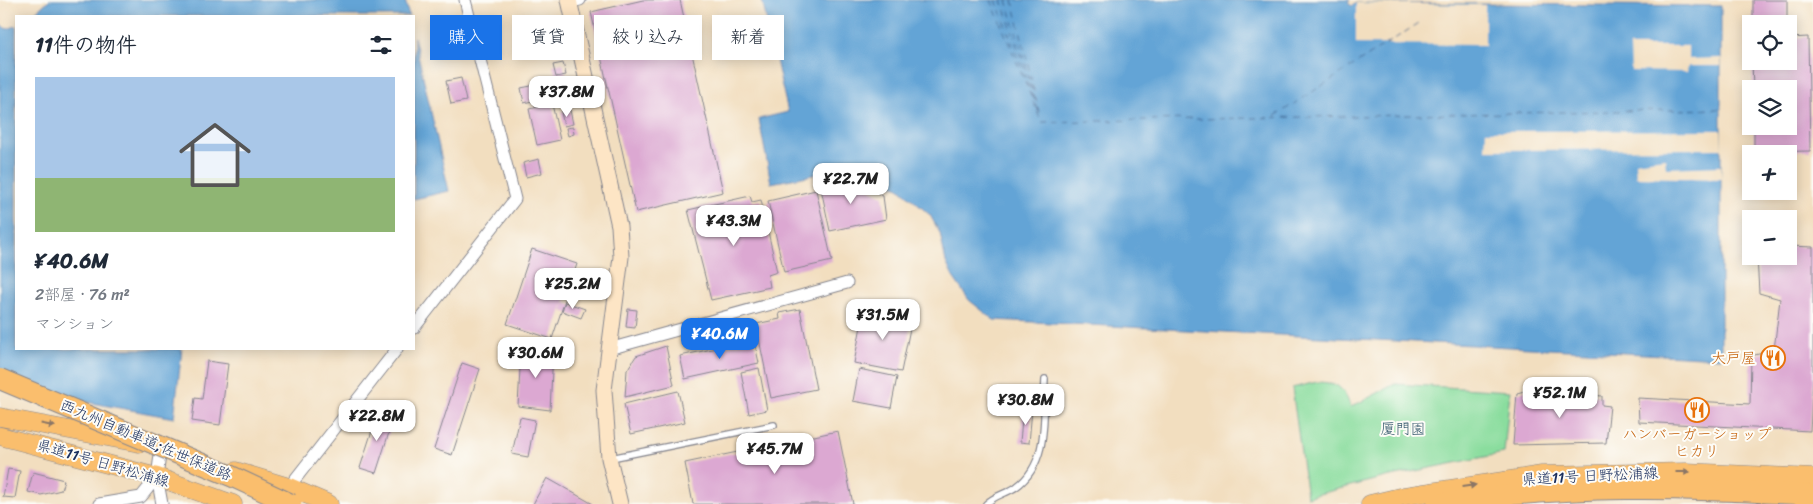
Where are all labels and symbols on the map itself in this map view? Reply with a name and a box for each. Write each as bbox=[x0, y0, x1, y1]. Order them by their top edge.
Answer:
pin: ¥37.8M bbox=[526, 76, 608, 118]
pin: ¥22.7M bbox=[810, 162, 892, 205]
pin: ¥43.3M bbox=[693, 204, 775, 247]
pin: ¥25.2M bbox=[532, 268, 614, 310]
pin: ¥31.5M bbox=[842, 298, 924, 341]
pin: ¥40.6M bbox=[679, 318, 761, 360]
pin: ¥30.6M bbox=[495, 336, 577, 379]
place label: 大戸屋 bbox=[1711, 345, 1756, 371]
restaurant icon: 大戸屋 bbox=[1760, 345, 1786, 371]
pin: ¥52.1M bbox=[1519, 376, 1601, 419]
pin: ¥30.8M bbox=[985, 384, 1067, 426]
street label: 西九州自動車道;佐世保道路 bbox=[56, 392, 236, 488]
restaurant icon: ハンバーガーショップ ヒカリ bbox=[1684, 397, 1710, 423]
pin: ¥22.8M bbox=[336, 400, 418, 442]
park label: 厦門園 bbox=[1380, 416, 1426, 442]
place label: ハンバーガーショップ ヒカリ bbox=[1623, 421, 1771, 464]
one-way arrow bbox=[40, 422, 56, 430]
street label: 県道11号 日野松浦線 bbox=[34, 432, 172, 494]
pin: ¥45.7M bbox=[734, 432, 816, 475]
street label: 県道11号 日野松浦線 bbox=[1521, 459, 1659, 493]
one-way arrow bbox=[1676, 468, 1692, 476]
one-way arrow bbox=[1462, 482, 1478, 490]

